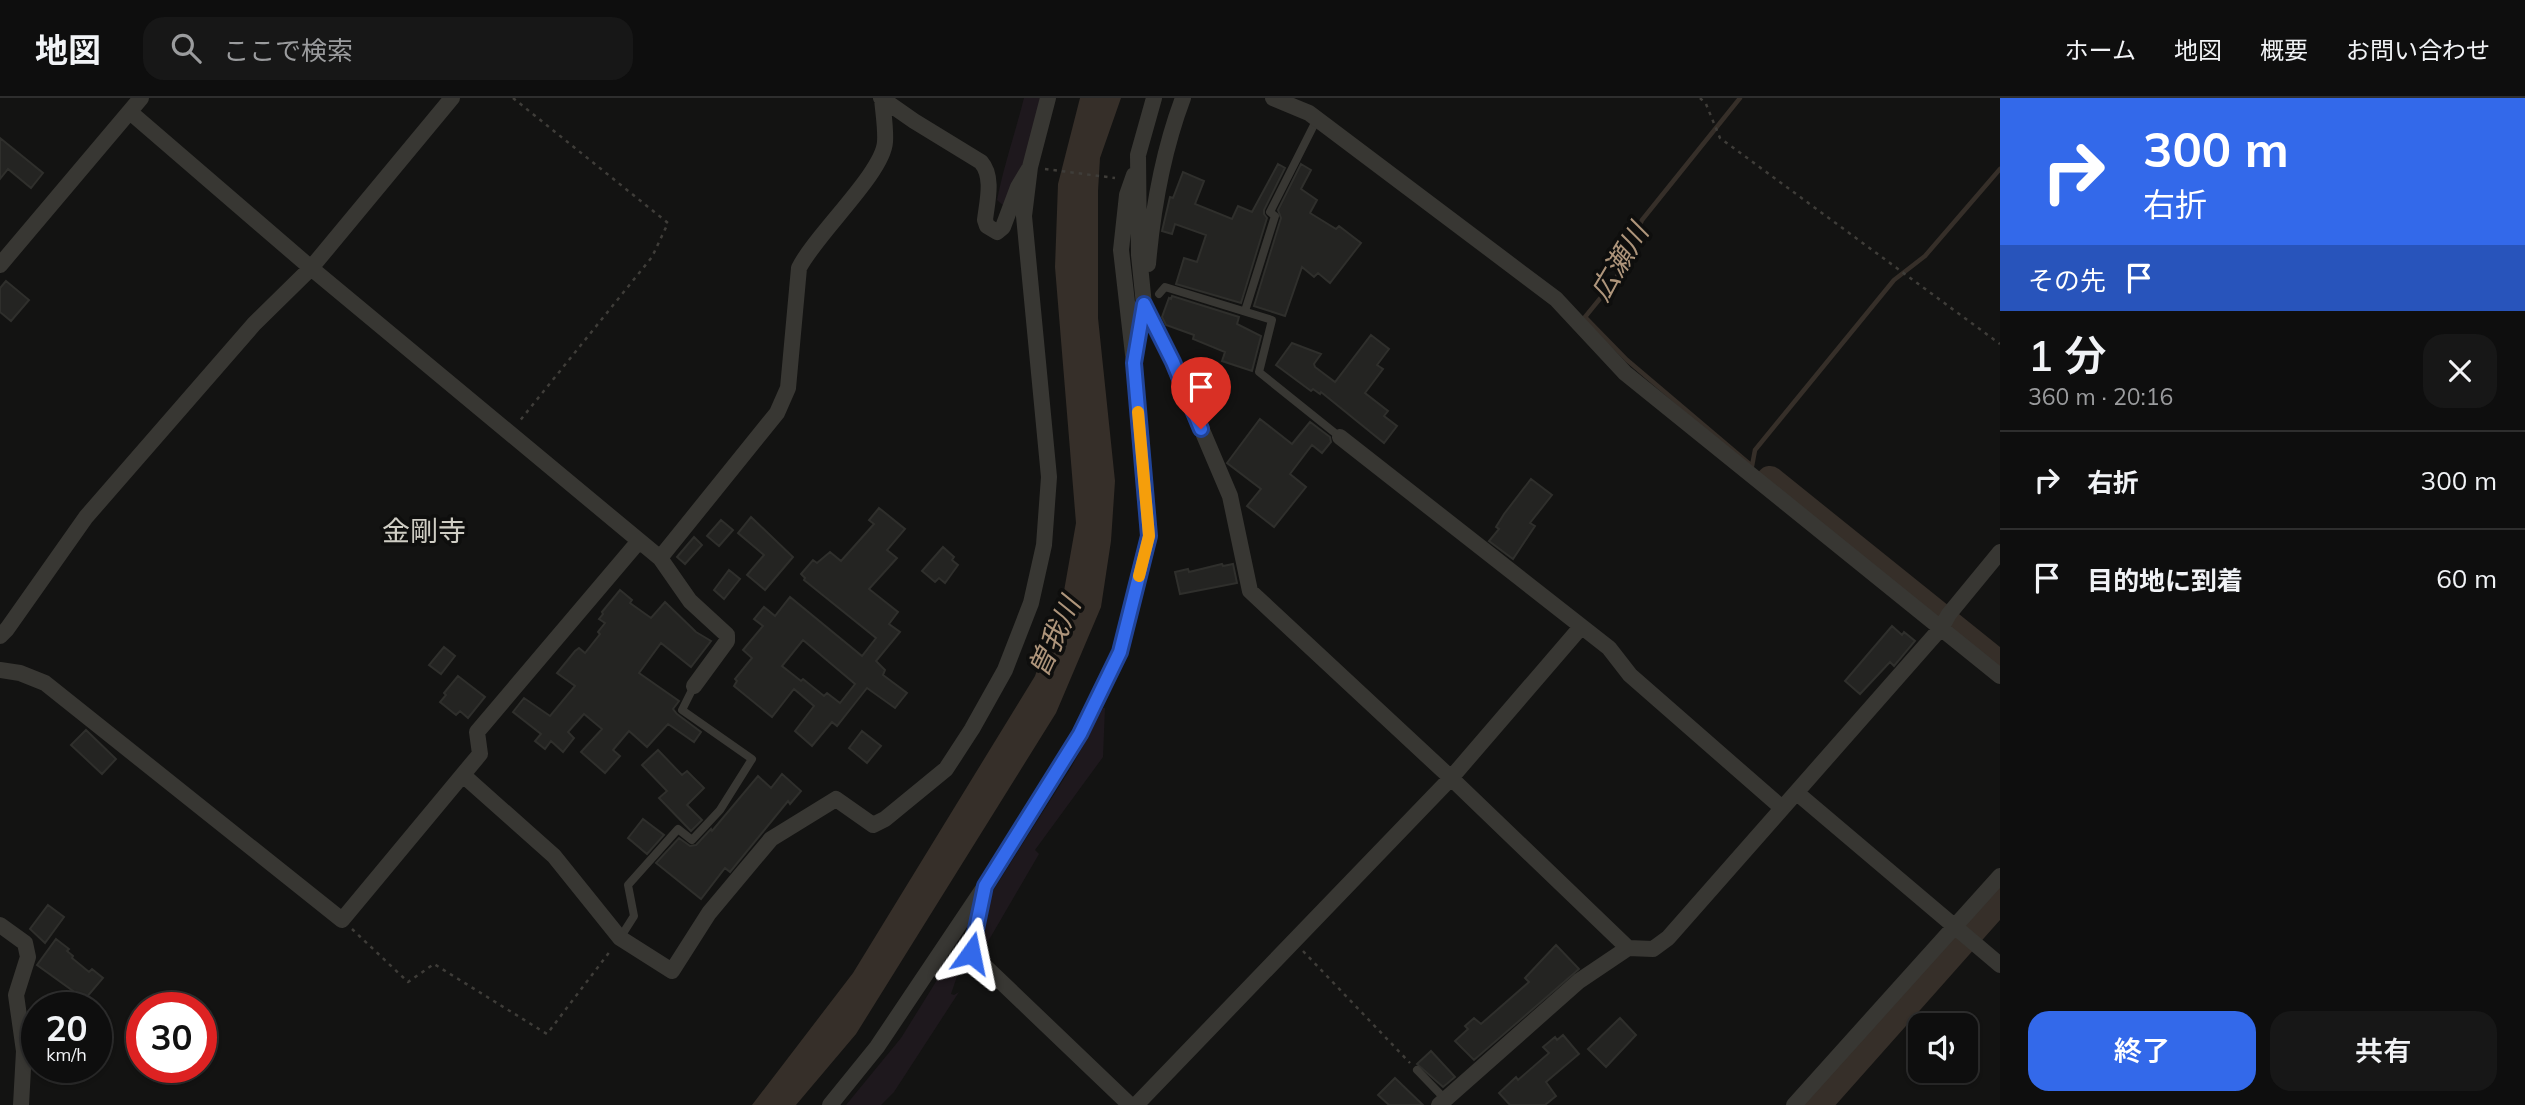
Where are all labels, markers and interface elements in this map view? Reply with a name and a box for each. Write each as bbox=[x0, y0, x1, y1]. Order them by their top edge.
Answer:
search box bbox=[143, 17, 633, 80]
text: 地図 bbox=[35, 29, 101, 70]
icon: search bbox=[167, 29, 205, 67]
text: ここで検索 bbox=[223, 34, 353, 67]
text: ホーム bbox=[2065, 35, 2136, 65]
text: 地図 bbox=[2174, 35, 2222, 65]
text: 概要 bbox=[2260, 35, 2308, 65]
text: お問い合わせ bbox=[2346, 35, 2490, 65]
text: 300 m bbox=[2143, 118, 2289, 179]
icon: right bbox=[2028, 126, 2119, 217]
text: 右折 bbox=[2143, 184, 2207, 224]
water label: 広瀬川 bbox=[1582, 214, 1657, 307]
icon: arrive bbox=[2120, 259, 2158, 297]
text: その先 bbox=[2028, 264, 2106, 297]
text: 1 分 bbox=[2028, 329, 2106, 382]
button: close bbox=[2423, 334, 2497, 408]
pin bbox=[1171, 357, 1231, 429]
icon: arrive bbox=[1182, 368, 1220, 406]
text: 360 m · 20:16 bbox=[2028, 382, 2173, 411]
icon: right bbox=[2028, 461, 2066, 499]
text: 300 m bbox=[2421, 464, 2497, 497]
text: 右折 bbox=[2087, 466, 2139, 499]
district label: 金剛寺 bbox=[382, 513, 466, 548]
icon: arrive bbox=[2028, 559, 2066, 597]
text: 60 m bbox=[2436, 562, 2497, 595]
text: 目的地に到着 bbox=[2087, 564, 2243, 597]
water label: 曽我川 bbox=[1020, 589, 1088, 682]
position arrow bbox=[934, 916, 1008, 990]
speed limit sign: 30 bbox=[126, 992, 217, 1083]
text: 20 bbox=[45, 1006, 88, 1050]
button: 終了 bbox=[2028, 1011, 2256, 1091]
button: 共有 bbox=[2270, 1011, 2497, 1091]
map controls bbox=[1908, 1013, 1978, 1083]
button: sound bbox=[1908, 1013, 1978, 1083]
text: km/h bbox=[46, 1043, 87, 1066]

